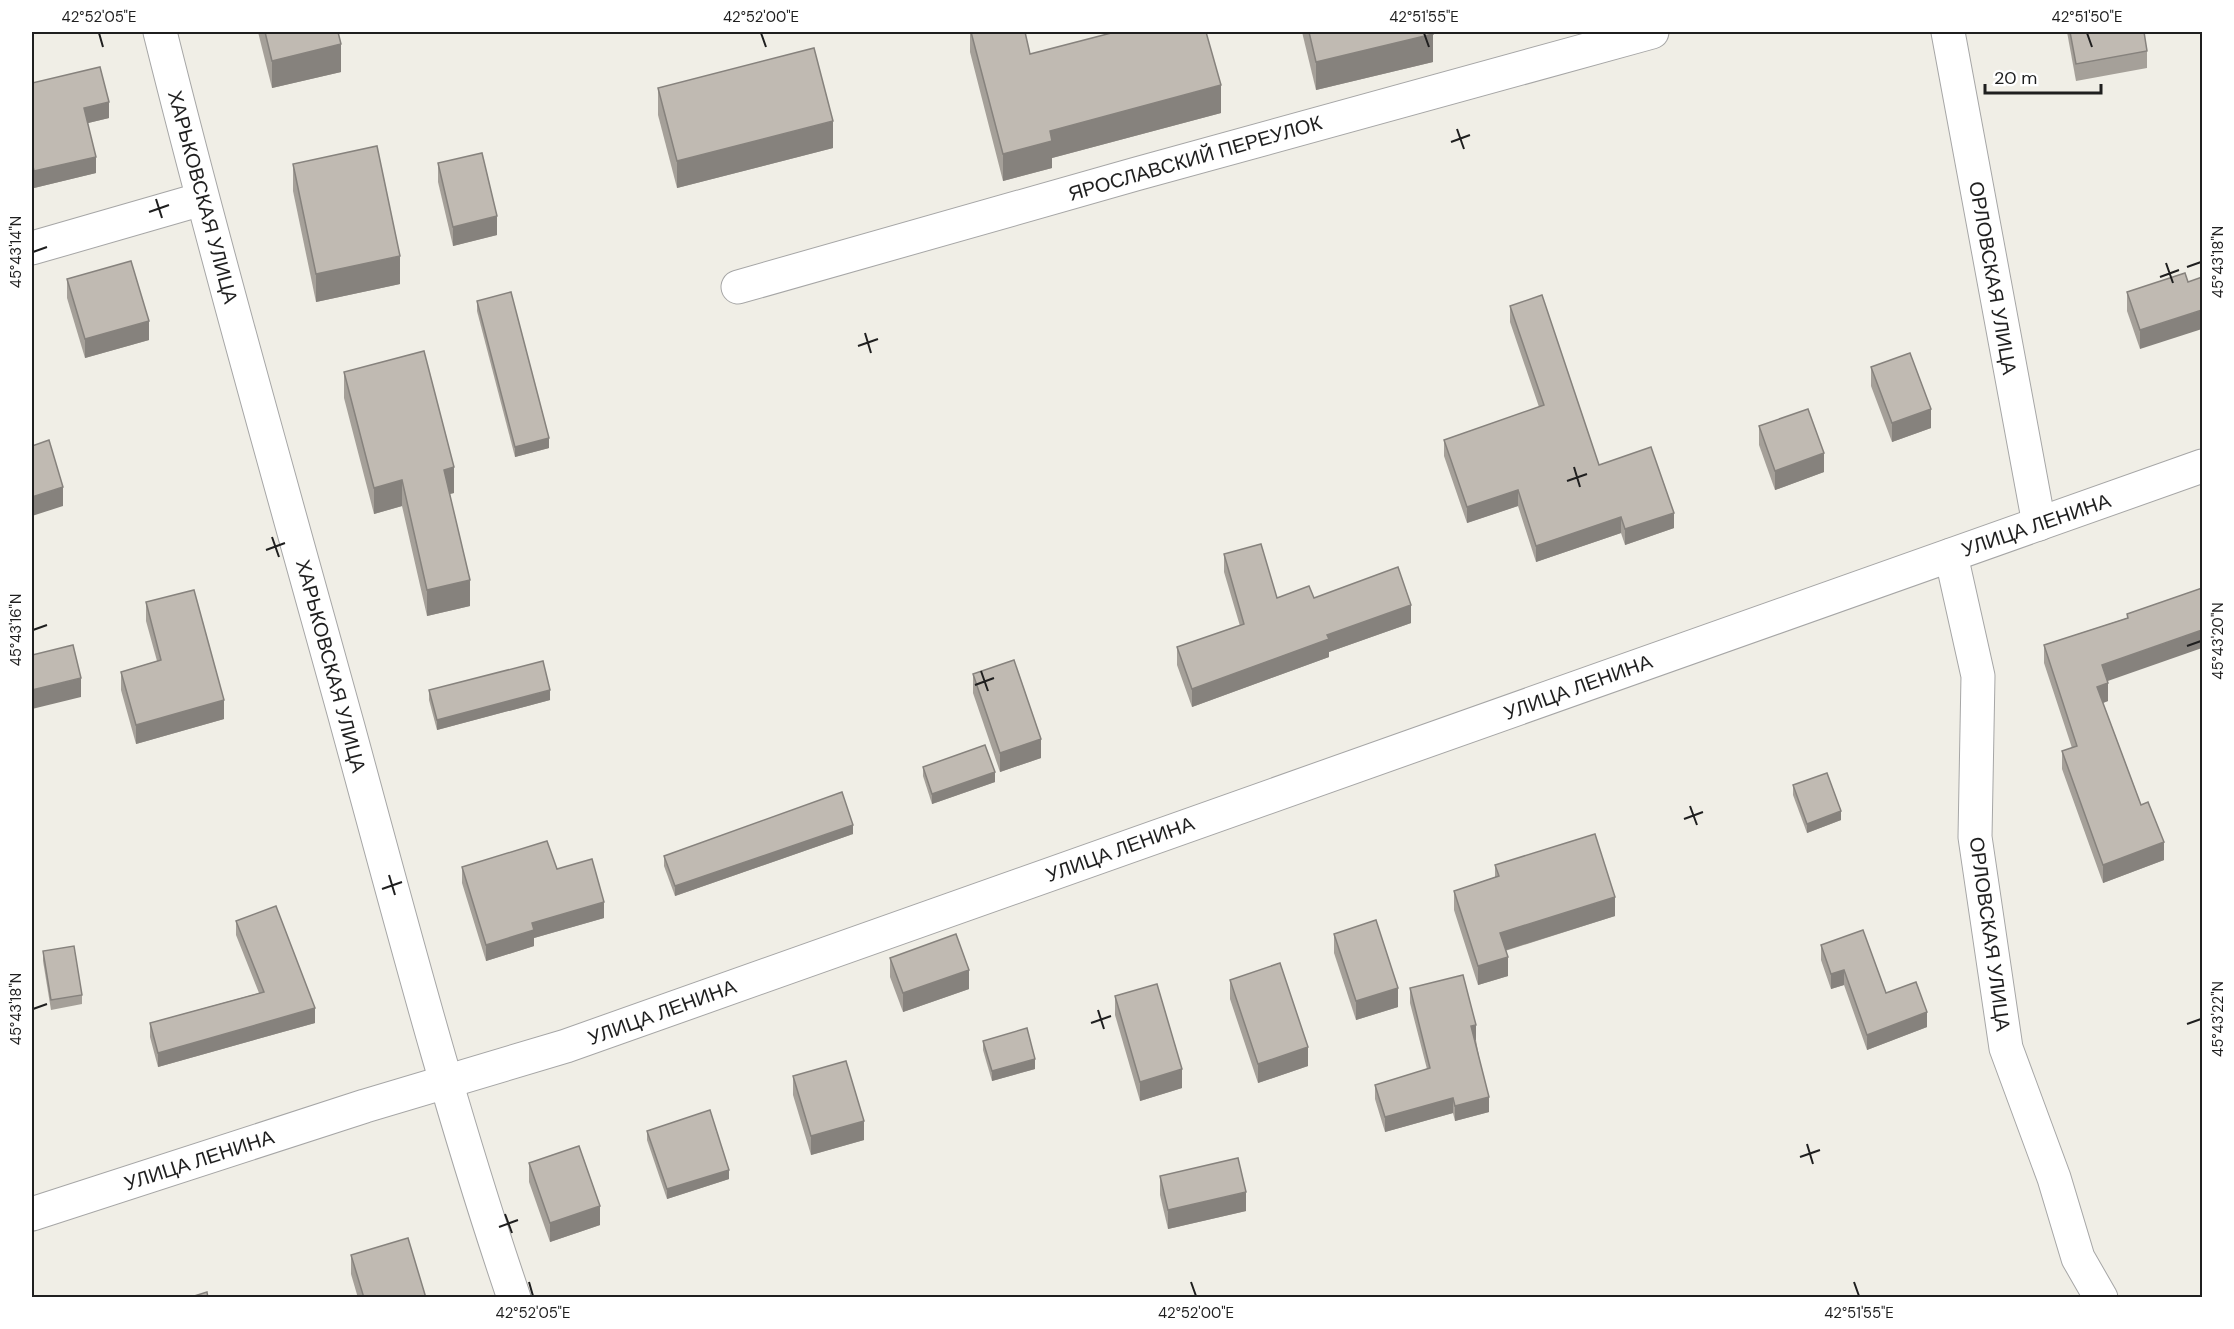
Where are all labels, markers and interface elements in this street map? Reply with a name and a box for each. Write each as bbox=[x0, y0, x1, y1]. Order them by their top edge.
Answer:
text: 42°52'05"E bbox=[62, 7, 136, 27]
text: 42°52'00"E bbox=[723, 7, 799, 27]
text: 42°51'55"E bbox=[1389, 7, 1459, 27]
text: 42°51'50"E bbox=[2052, 7, 2122, 27]
scale bar bbox=[1985, 57, 2100, 95]
text: 20 m bbox=[1994, 66, 2037, 90]
street label: ХАРЬКОВСКАЯ УЛИЦА bbox=[162, 88, 244, 307]
street label: ЯРОСЛАВСКИЙ ПЕРЕУЛОК bbox=[1065, 109, 1325, 207]
street label: ОРЛОВСКАЯ УЛИЦА bbox=[1963, 179, 2023, 377]
text: 45°43'14"N bbox=[6, 216, 26, 288]
text: 45°43'18"N bbox=[2208, 226, 2228, 298]
street label: УЛИЦА ЛЕНИНА bbox=[1958, 487, 2115, 563]
street label: ХАРЬКОВСКАЯ УЛИЦА bbox=[290, 557, 372, 776]
text: 45°43'16"N bbox=[6, 594, 26, 666]
text: 45°43'20"N bbox=[2208, 602, 2228, 680]
street label: УЛИЦА ЛЕНИНА bbox=[1500, 648, 1656, 726]
street label: УЛИЦА ЛЕНИНА bbox=[1042, 810, 1198, 888]
street label: ОРЛОВСКАЯ УЛИЦА bbox=[1963, 835, 2017, 1034]
text: 45°43'18"N bbox=[6, 973, 26, 1045]
street label: УЛИЦА ЛЕНИНА bbox=[584, 973, 740, 1051]
text: 45°43'22"N bbox=[2208, 981, 2228, 1057]
street label: УЛИЦА ЛЕНИНА bbox=[121, 1123, 278, 1196]
text: 42°52'05"E bbox=[496, 1303, 570, 1323]
text: 42°52'00"E bbox=[1158, 1303, 1234, 1323]
text: 42°51'55"E bbox=[1824, 1303, 1894, 1323]

